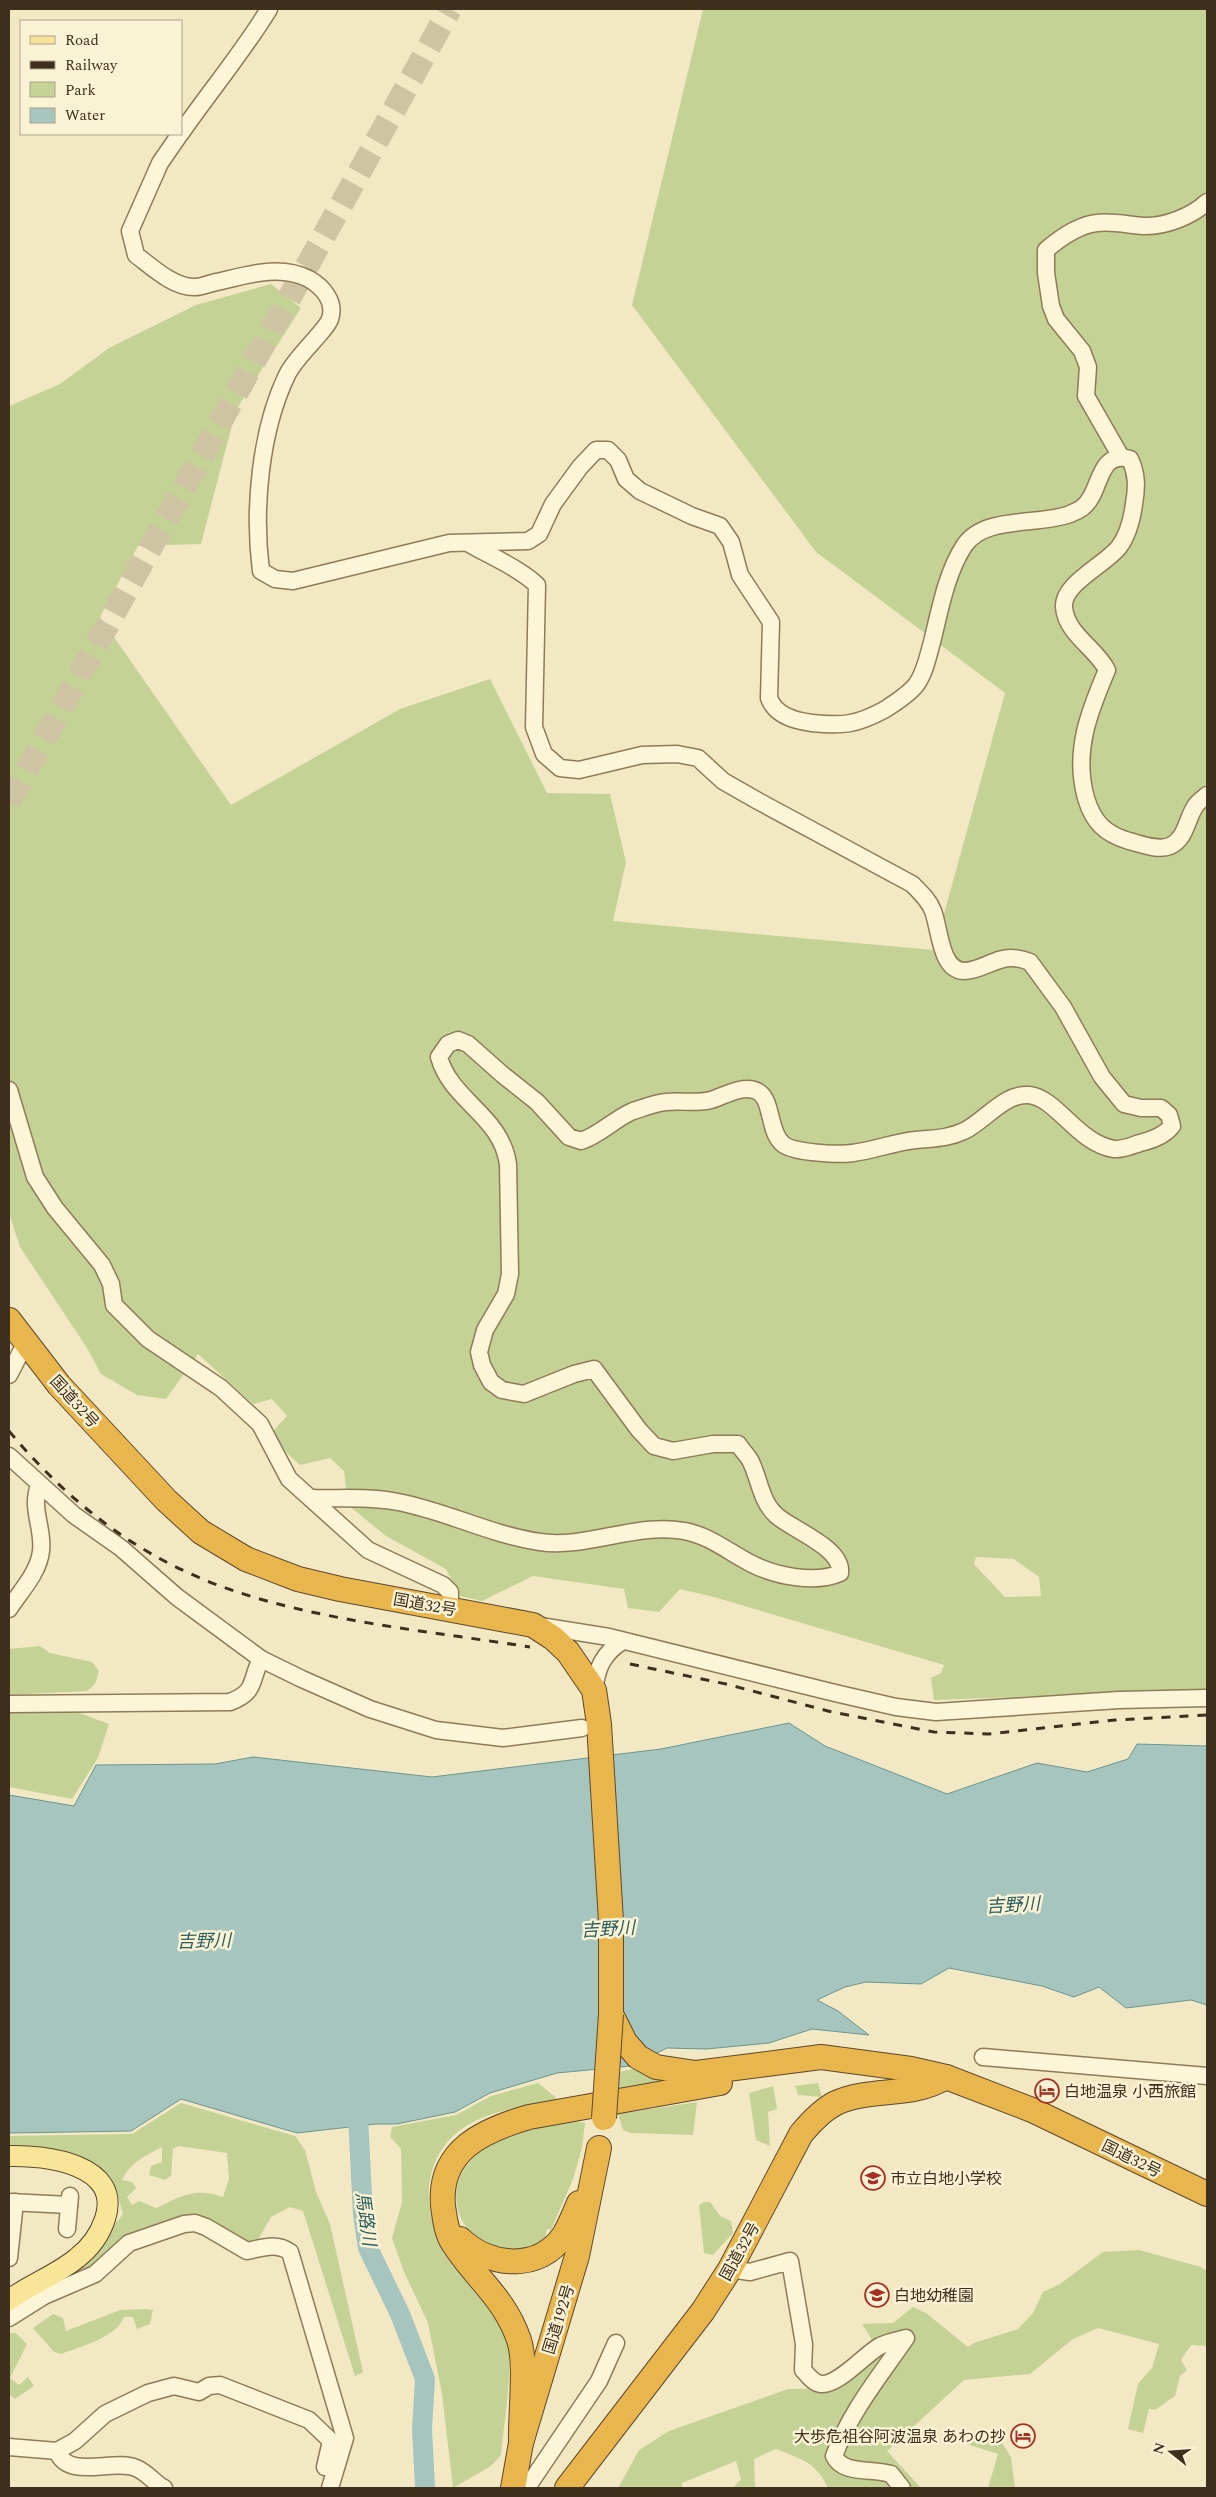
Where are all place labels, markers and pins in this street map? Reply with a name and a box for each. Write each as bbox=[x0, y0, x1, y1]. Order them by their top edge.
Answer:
hotel icon: 白地温泉 小西旅館 bbox=[1034, 2078, 1060, 2104]
place label: 白地温泉 小西旅館 bbox=[1064, 2080, 1196, 2104]
school or university icon: 市立白地小学校 bbox=[860, 2165, 886, 2191]
place label: 市立白地小学校 bbox=[890, 2167, 1002, 2191]
school or university icon: 白地幼稚園 bbox=[864, 2282, 890, 2308]
place label: 白地幼稚園 bbox=[894, 2284, 974, 2308]
hotel icon: 大歩危祖谷阿波温泉 あわの抄 bbox=[1010, 2423, 1036, 2449]
place label: 大歩危祖谷阿波温泉 あわの抄 bbox=[794, 2425, 1006, 2449]

